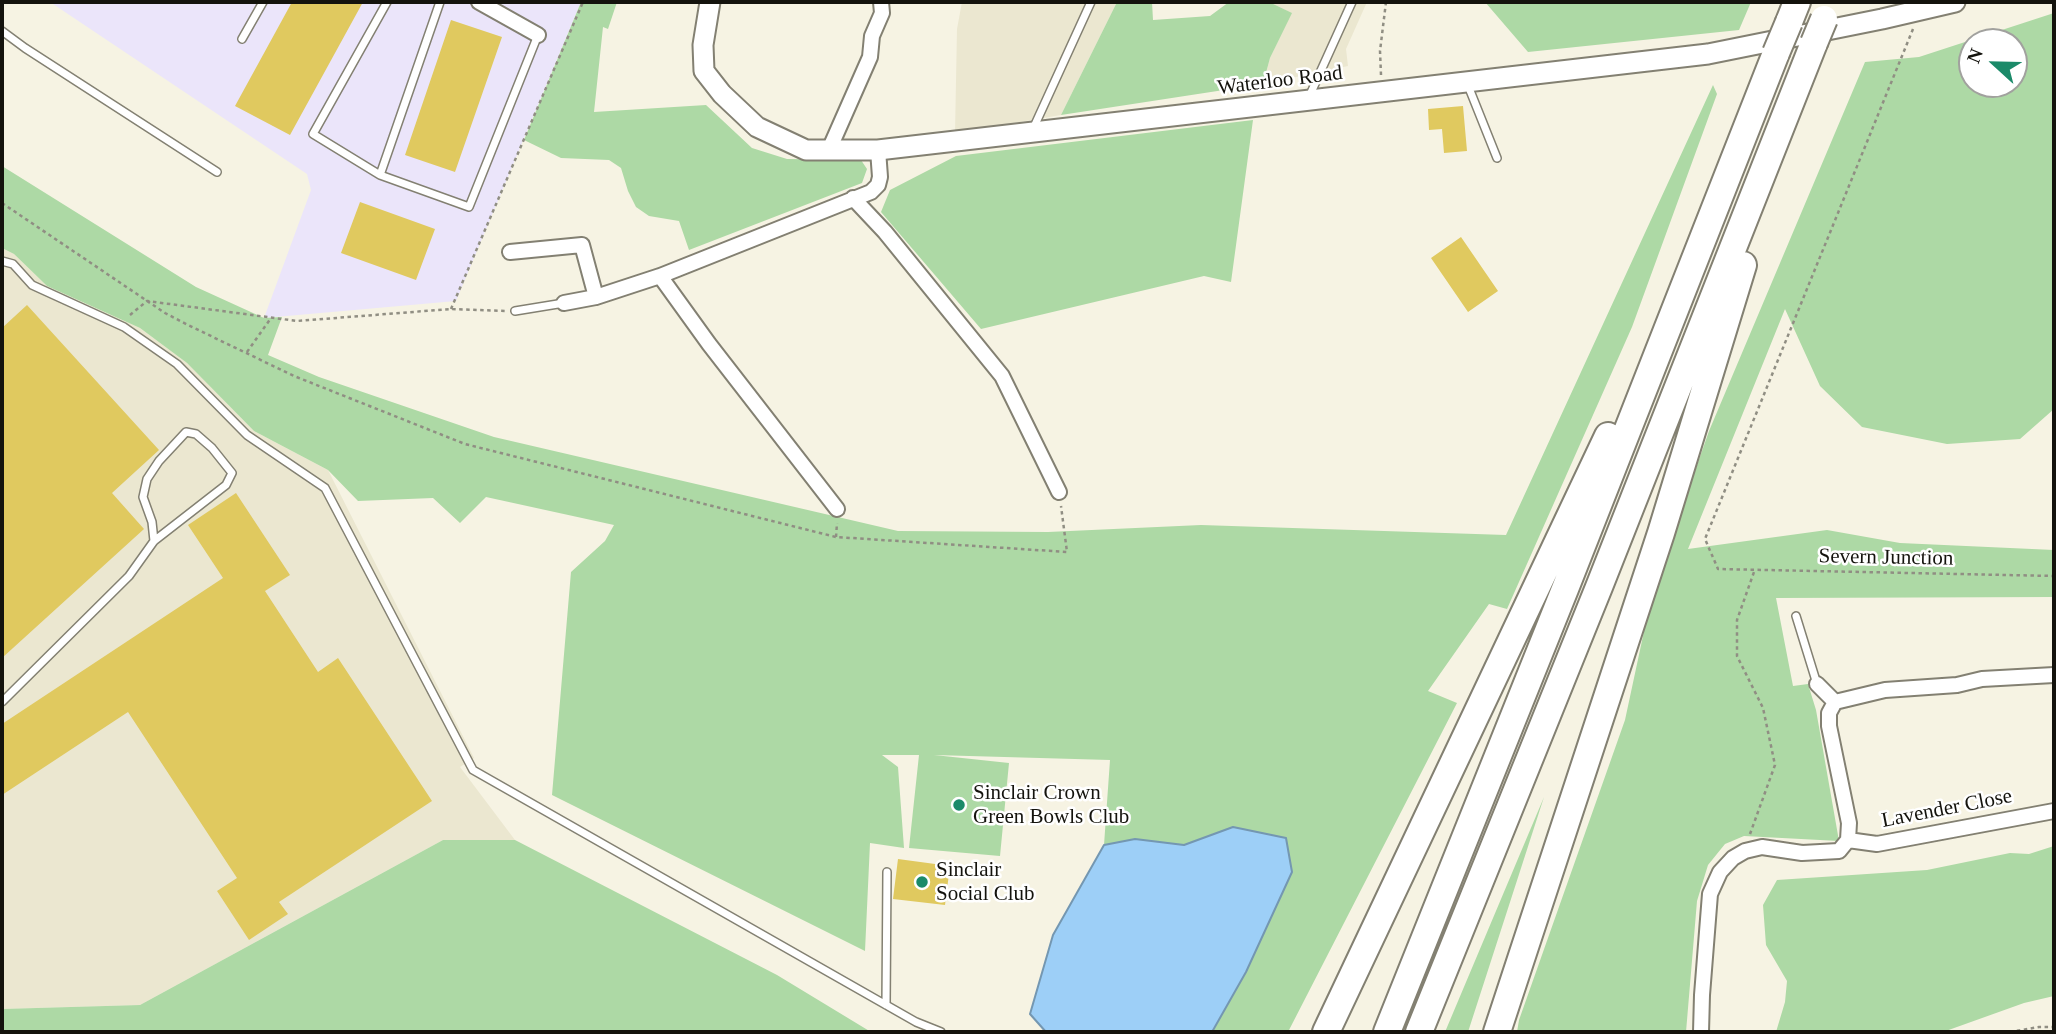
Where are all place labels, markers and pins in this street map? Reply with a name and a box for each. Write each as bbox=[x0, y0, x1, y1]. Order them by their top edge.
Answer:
place label: Sinclair Crown Green Bowls Club bbox=[973, 780, 1129, 830]
marker: Sinclair Crown Green Bowls Club bbox=[951, 797, 967, 813]
place label: Sinclair Social Club bbox=[936, 857, 1035, 907]
marker: Sinclair Social Club bbox=[914, 874, 930, 890]

